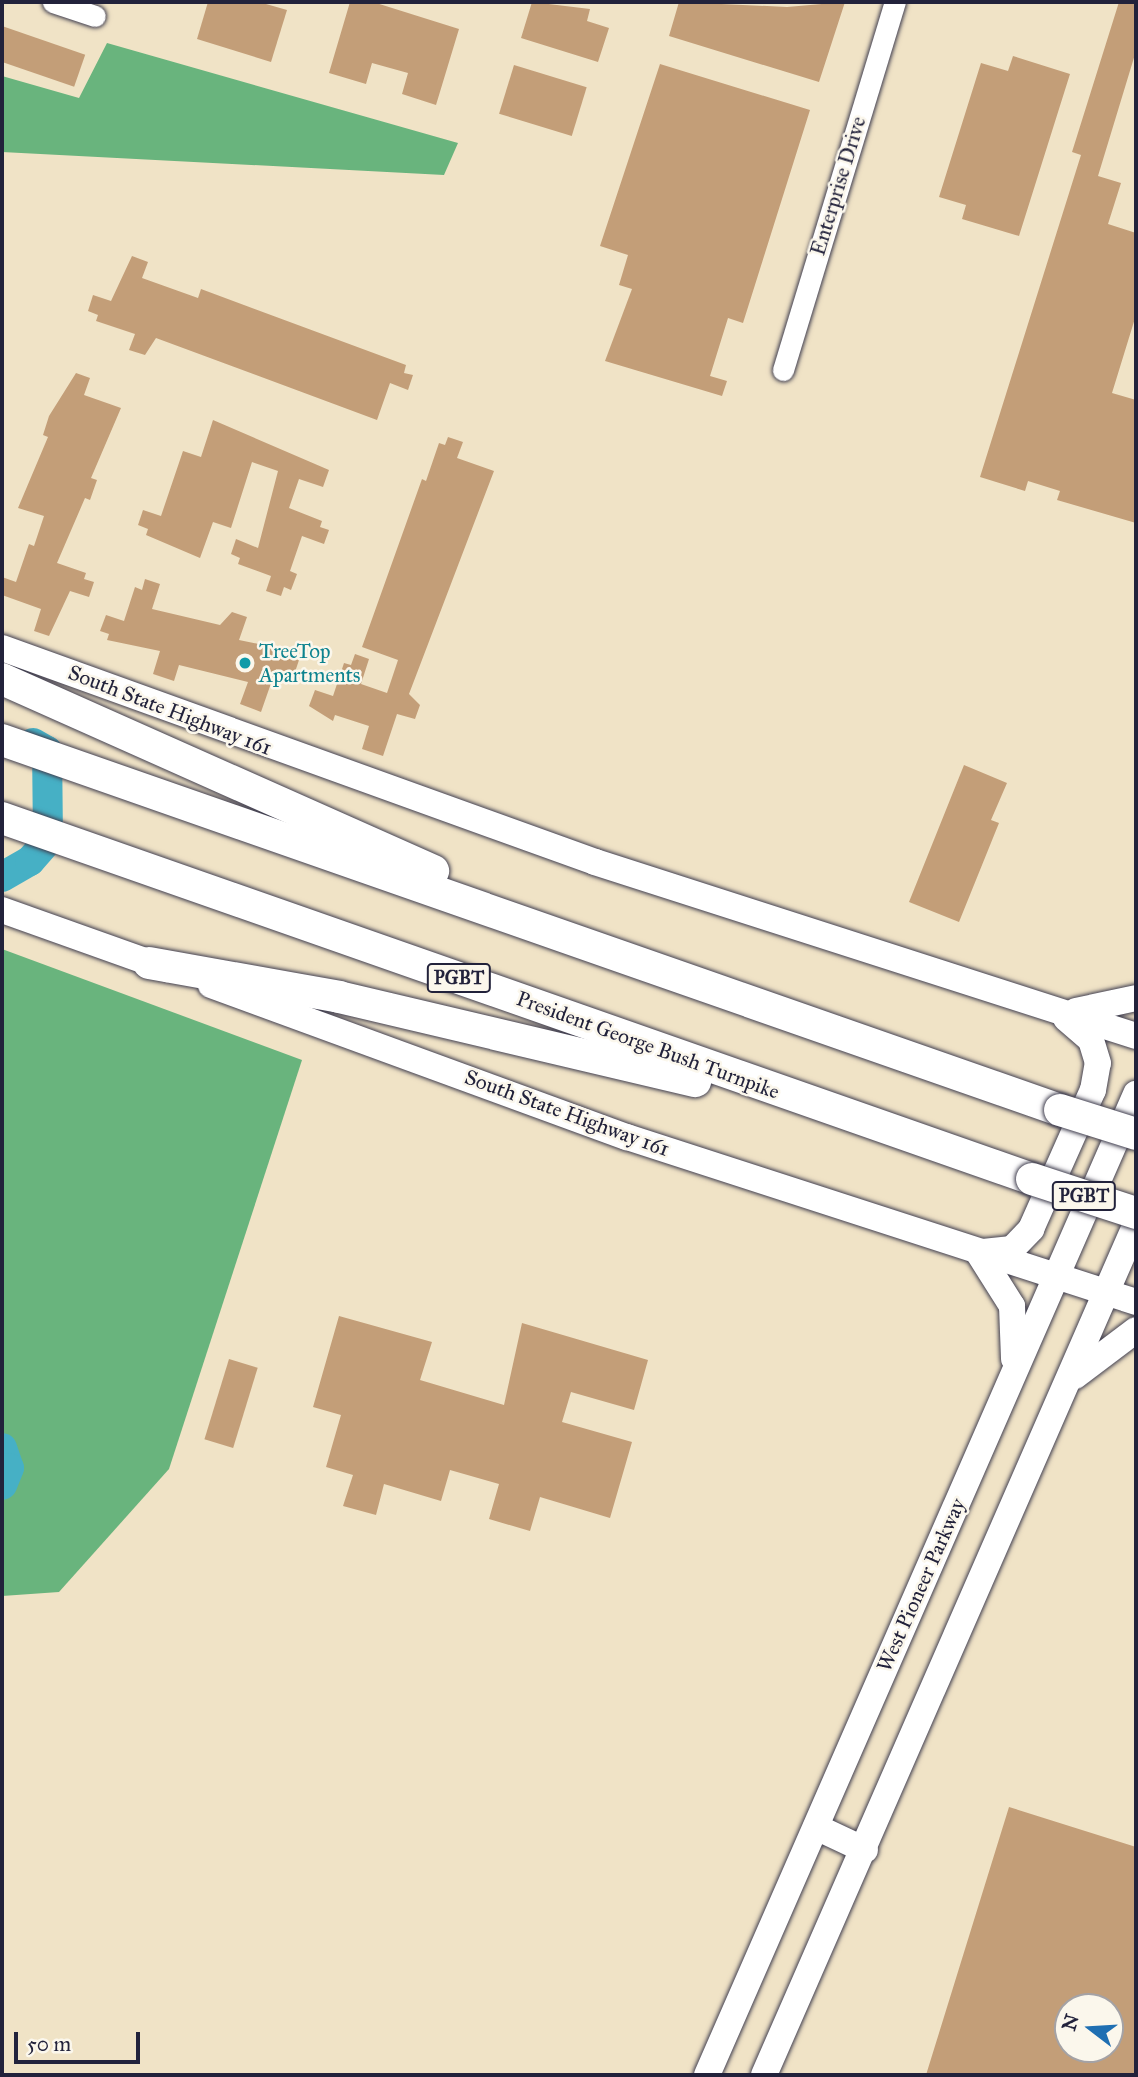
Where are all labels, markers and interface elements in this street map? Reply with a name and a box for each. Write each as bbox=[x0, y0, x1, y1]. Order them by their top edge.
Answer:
street label: Enterprise Drive bbox=[805, 114, 871, 258]
place label: TreeTop Apartments bbox=[259, 638, 361, 688]
marker: TreeTop Apartments bbox=[237, 655, 253, 671]
street label: South State Highway 161 bbox=[65, 660, 275, 760]
road number: PGBT bbox=[426, 962, 492, 994]
street label: President George Bush Turnpike bbox=[513, 986, 783, 1104]
street label: South State Highway 161 bbox=[461, 1064, 673, 1162]
road number: PGBT bbox=[1051, 1180, 1117, 1212]
street label: West Pioneer Parkway bbox=[871, 1494, 971, 1676]
north arrow bbox=[1054, 1993, 1124, 2063]
text: N bbox=[1057, 2011, 1084, 2033]
scale bar bbox=[18, 2018, 144, 2062]
text: 50 m bbox=[27, 2031, 71, 2057]

